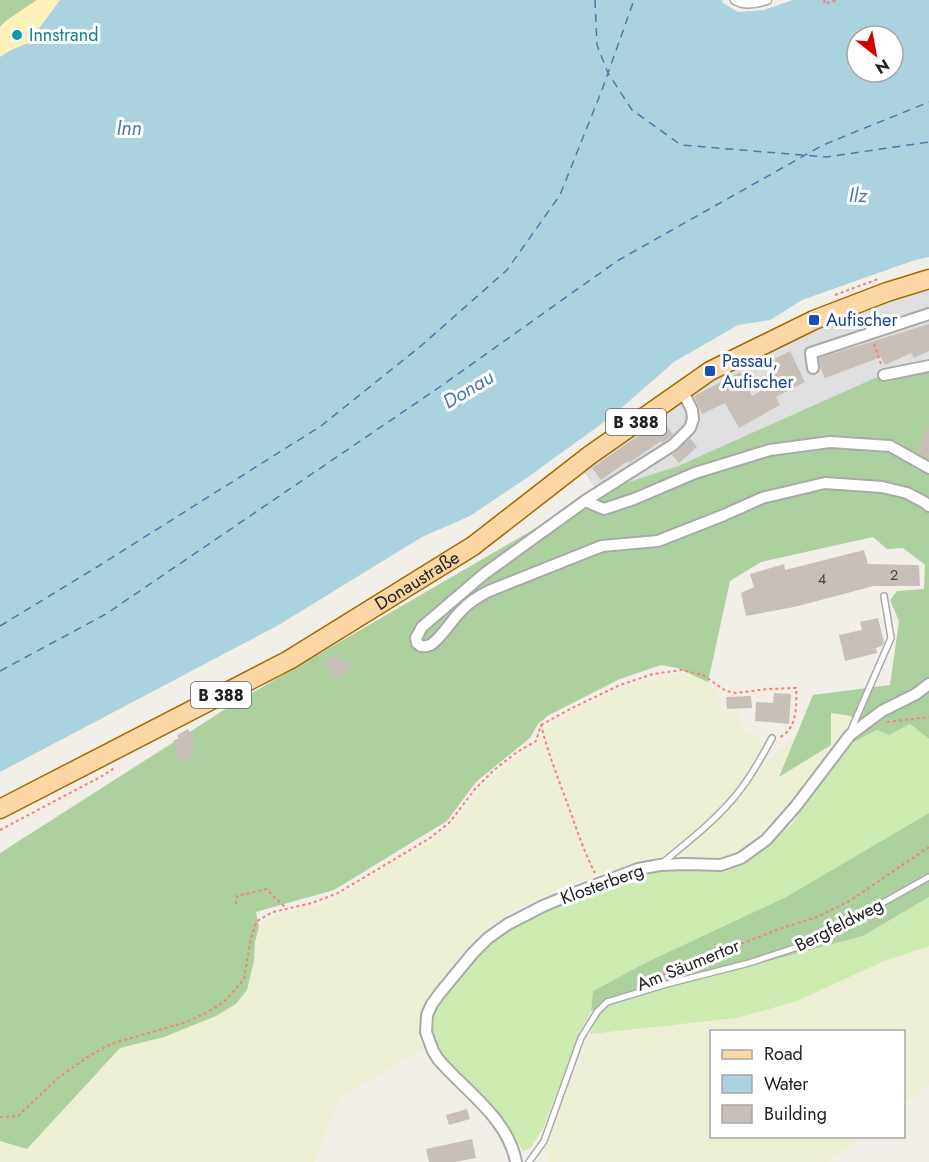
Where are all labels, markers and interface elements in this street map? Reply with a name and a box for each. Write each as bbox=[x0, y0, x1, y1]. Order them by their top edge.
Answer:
place label: Innstrand bbox=[29, 22, 98, 48]
north arrow bbox=[845, 24, 905, 84]
marker: Innstrand bbox=[10, 28, 24, 42]
text: N bbox=[871, 53, 894, 80]
water label: Inn bbox=[116, 114, 142, 143]
water label: Ilz bbox=[849, 181, 868, 210]
place label: Aufischer bbox=[826, 307, 898, 333]
marker: Aufischer bbox=[807, 313, 821, 327]
place label: Passau, Aufischer bbox=[722, 348, 794, 395]
water label: Donau bbox=[437, 363, 499, 416]
marker: Passau, Aufischer bbox=[703, 364, 717, 378]
road number: B 388 bbox=[606, 409, 666, 435]
street label: Donaustraße bbox=[370, 544, 465, 617]
house number: 2 bbox=[890, 564, 898, 586]
house number: 4 bbox=[818, 568, 827, 590]
road number: B 388 bbox=[191, 682, 251, 708]
street label: Klosterberg bbox=[557, 857, 647, 911]
street label: Bergfeldweg bbox=[790, 892, 888, 958]
street label: Am Säumertor bbox=[633, 932, 744, 998]
legend bbox=[710, 1030, 905, 1138]
text: Road bbox=[764, 1041, 803, 1067]
text: Water bbox=[764, 1071, 809, 1097]
text: Building bbox=[764, 1101, 827, 1127]

